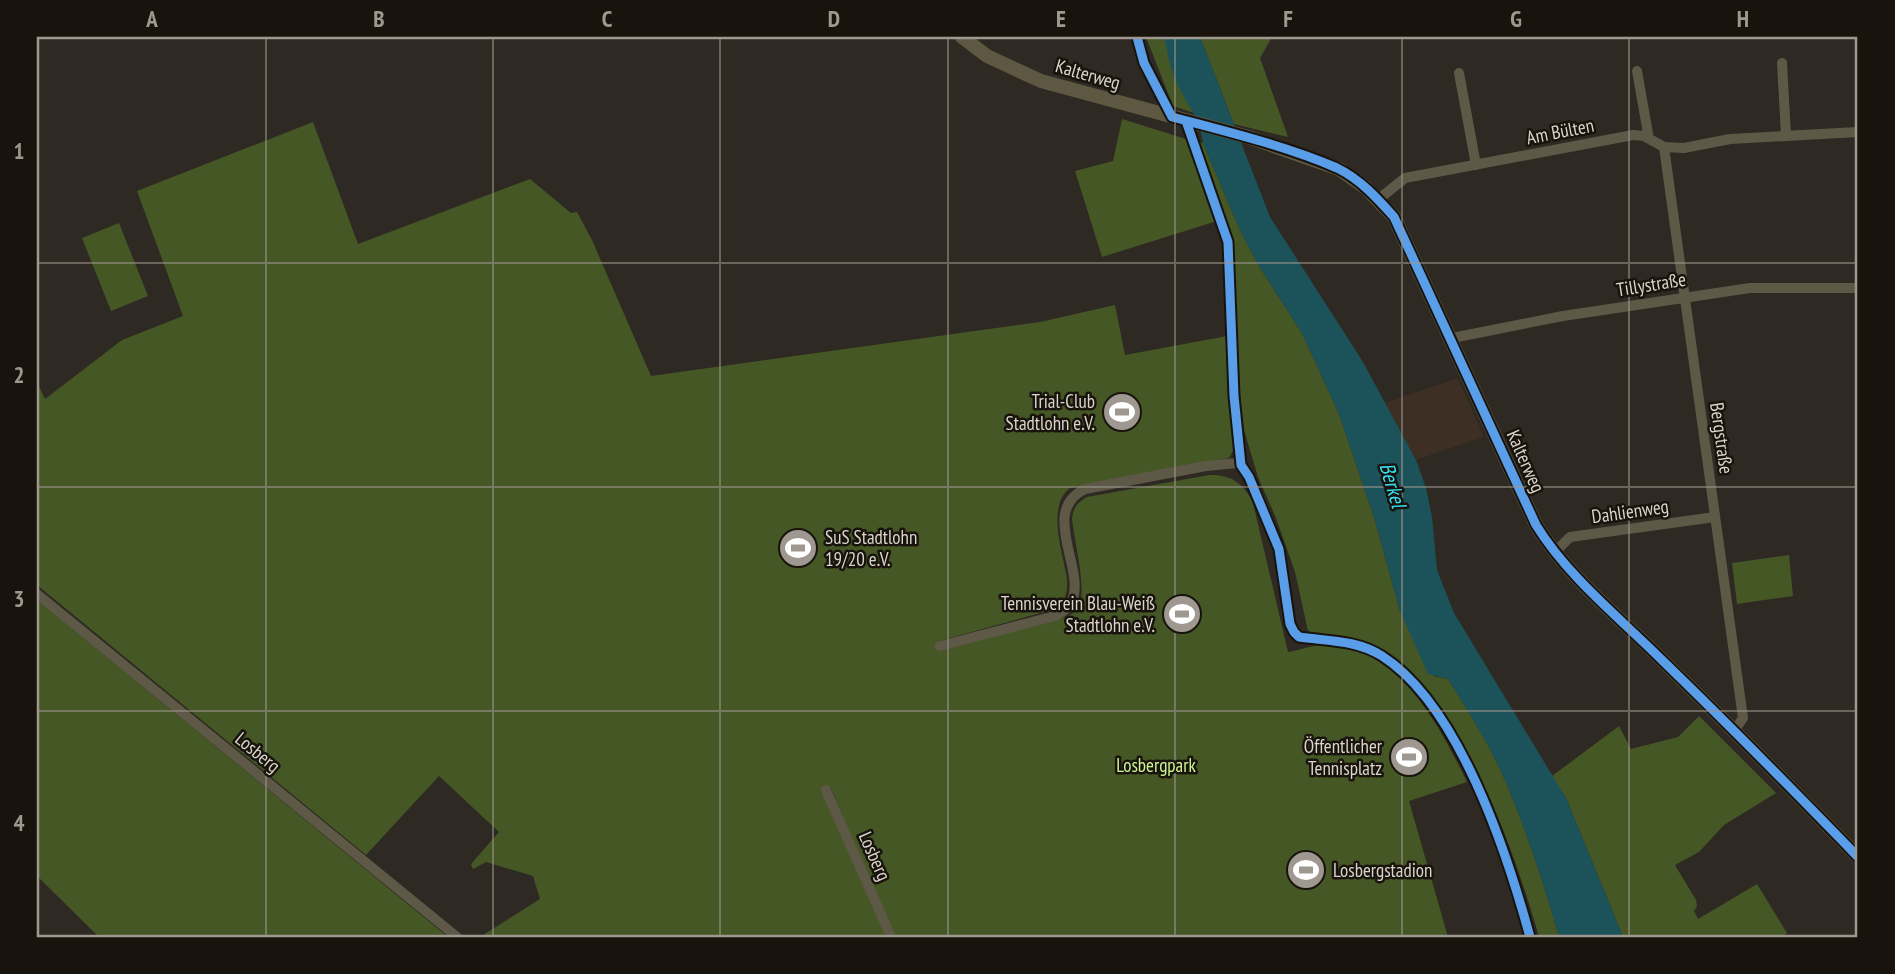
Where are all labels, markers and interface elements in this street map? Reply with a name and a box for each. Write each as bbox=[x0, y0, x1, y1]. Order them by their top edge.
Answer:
text: A bbox=[145, 4, 158, 33]
text: B bbox=[373, 4, 385, 33]
text: C bbox=[602, 4, 613, 33]
text: D bbox=[828, 4, 840, 33]
text: E bbox=[1056, 4, 1066, 33]
text: F bbox=[1283, 4, 1293, 33]
text: G bbox=[1510, 4, 1522, 33]
text: H bbox=[1737, 4, 1749, 33]
street label: Kalterweg bbox=[1053, 53, 1123, 95]
street label: Am Bülten bbox=[1524, 113, 1596, 149]
text: 1 bbox=[14, 136, 25, 165]
street label: Tillystraße bbox=[1614, 267, 1688, 301]
text: 2 bbox=[14, 360, 25, 389]
place label: Trial-Club Stadtlohn e.V. bbox=[1006, 389, 1095, 435]
sports icon: Trial-Club Stadtlohn e.V. bbox=[1101, 391, 1143, 433]
street label: Bergstraße bbox=[1705, 401, 1739, 475]
street label: Kalterweg bbox=[1502, 426, 1550, 496]
water label: Berkel bbox=[1373, 459, 1413, 513]
street label: Dahlienweg bbox=[1590, 494, 1670, 528]
place label: SuS Stadtlohn 19/20 e.V. bbox=[825, 525, 917, 571]
sports icon: SuS Stadtlohn 19/20 e.V. bbox=[777, 527, 819, 569]
text: 3 bbox=[14, 584, 25, 613]
place label: Tennisverein Blau-Weiß Stadtlohn e.V. bbox=[1001, 591, 1155, 637]
sports icon: Tennisverein Blau-Weiß Stadtlohn e.V. bbox=[1161, 593, 1203, 635]
street label: Losberg bbox=[231, 727, 285, 777]
place label: Öffentlicher Tennisplatz bbox=[1304, 734, 1383, 780]
sports icon: Öffentlicher Tennisplatz bbox=[1388, 736, 1430, 778]
park label: Losbergpark bbox=[1116, 753, 1196, 777]
text: 4 bbox=[14, 808, 25, 837]
street label: Losberg bbox=[854, 828, 896, 884]
sports icon: Losbergstadion bbox=[1285, 849, 1327, 891]
place label: Losbergstadion bbox=[1333, 858, 1432, 882]

